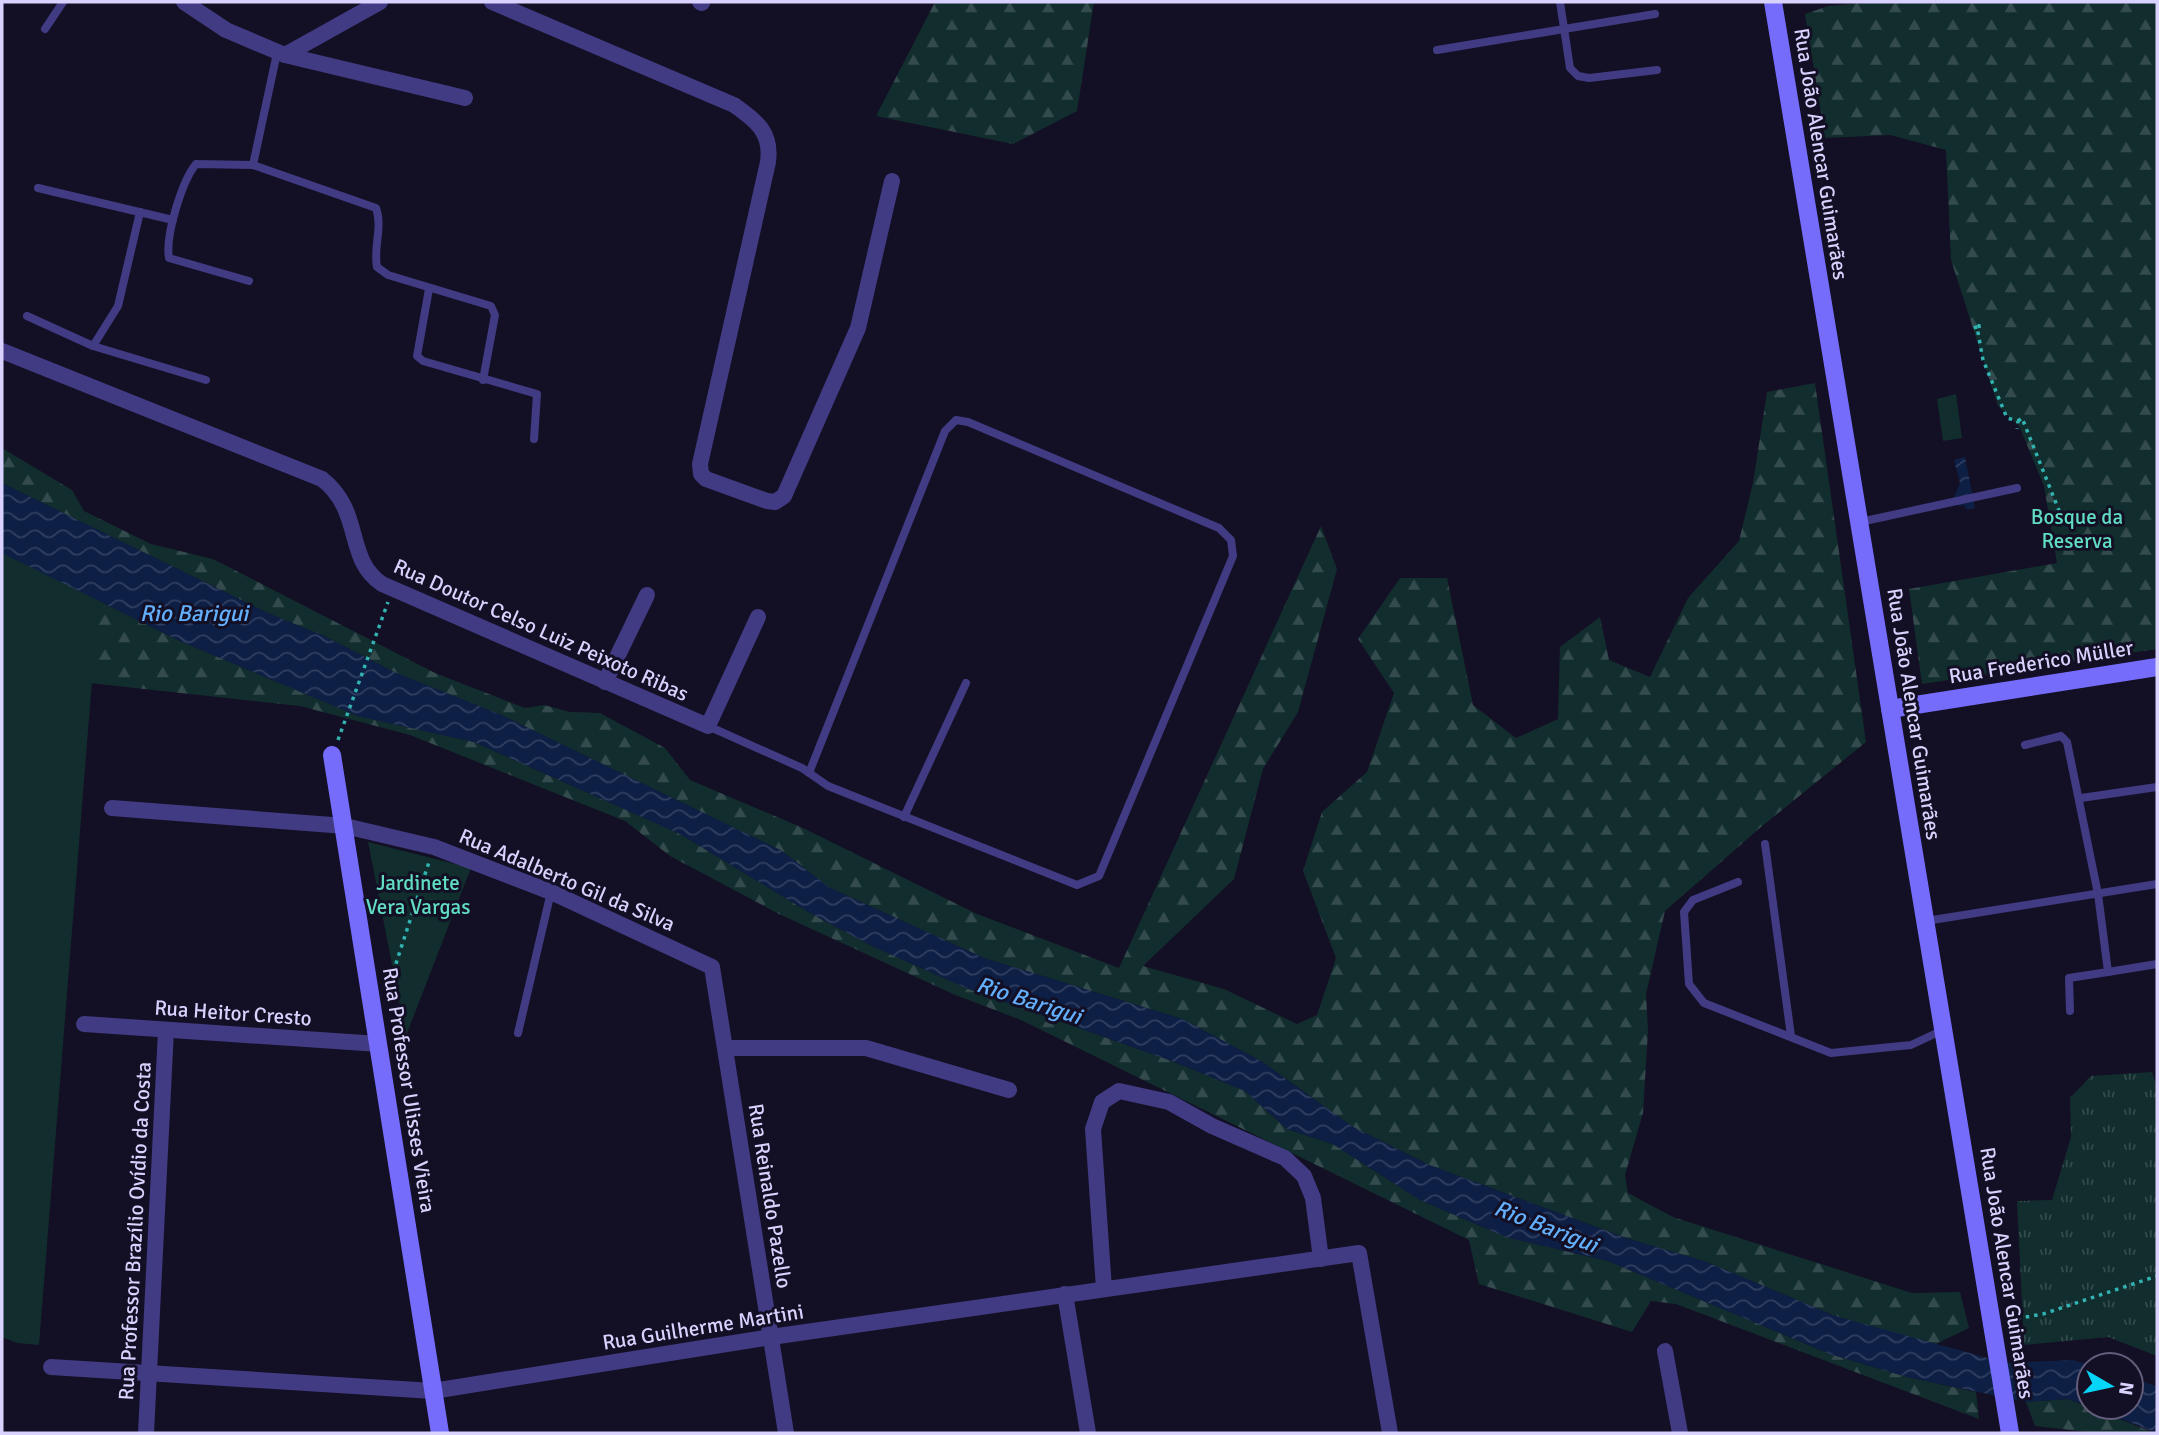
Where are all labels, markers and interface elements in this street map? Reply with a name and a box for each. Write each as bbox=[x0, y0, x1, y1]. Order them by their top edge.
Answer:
street label: Rua João Alencar Guimarães bbox=[1788, 26, 1854, 282]
park label: Bosque da Reserva bbox=[2031, 504, 2123, 554]
street label: Rua Doutor Celso Luiz Peixoto Ribas bbox=[389, 553, 693, 707]
street label: Rua João Alencar Guimarães bbox=[1881, 586, 1947, 842]
water label: Rio Barigui bbox=[140, 599, 251, 628]
street label: Rua Frederico Müller bbox=[1947, 635, 2135, 689]
street label: Rua Adalberto Gil da Silva bbox=[455, 823, 679, 937]
park label: Jardinete Vera Vargas bbox=[366, 870, 470, 920]
street label: Rua Professor Ulisses Vieira bbox=[377, 965, 441, 1215]
water label: Rio Barigui bbox=[973, 970, 1088, 1032]
street label: Rua Heitor Cresto bbox=[154, 995, 312, 1031]
street label: Rua Professor Brazílio Ovídio da Costa bbox=[113, 1061, 157, 1401]
street label: Rua Reinaldo Pazello bbox=[743, 1102, 797, 1290]
street label: Rua João Alencar Guimarães bbox=[1974, 1145, 2040, 1401]
water label: Rio Barigui bbox=[1490, 1193, 1604, 1260]
street label: Rua Guilherme Martini bbox=[601, 1298, 805, 1356]
north arrow bbox=[2075, 1351, 2145, 1421]
text: N bbox=[2113, 1380, 2139, 1397]

